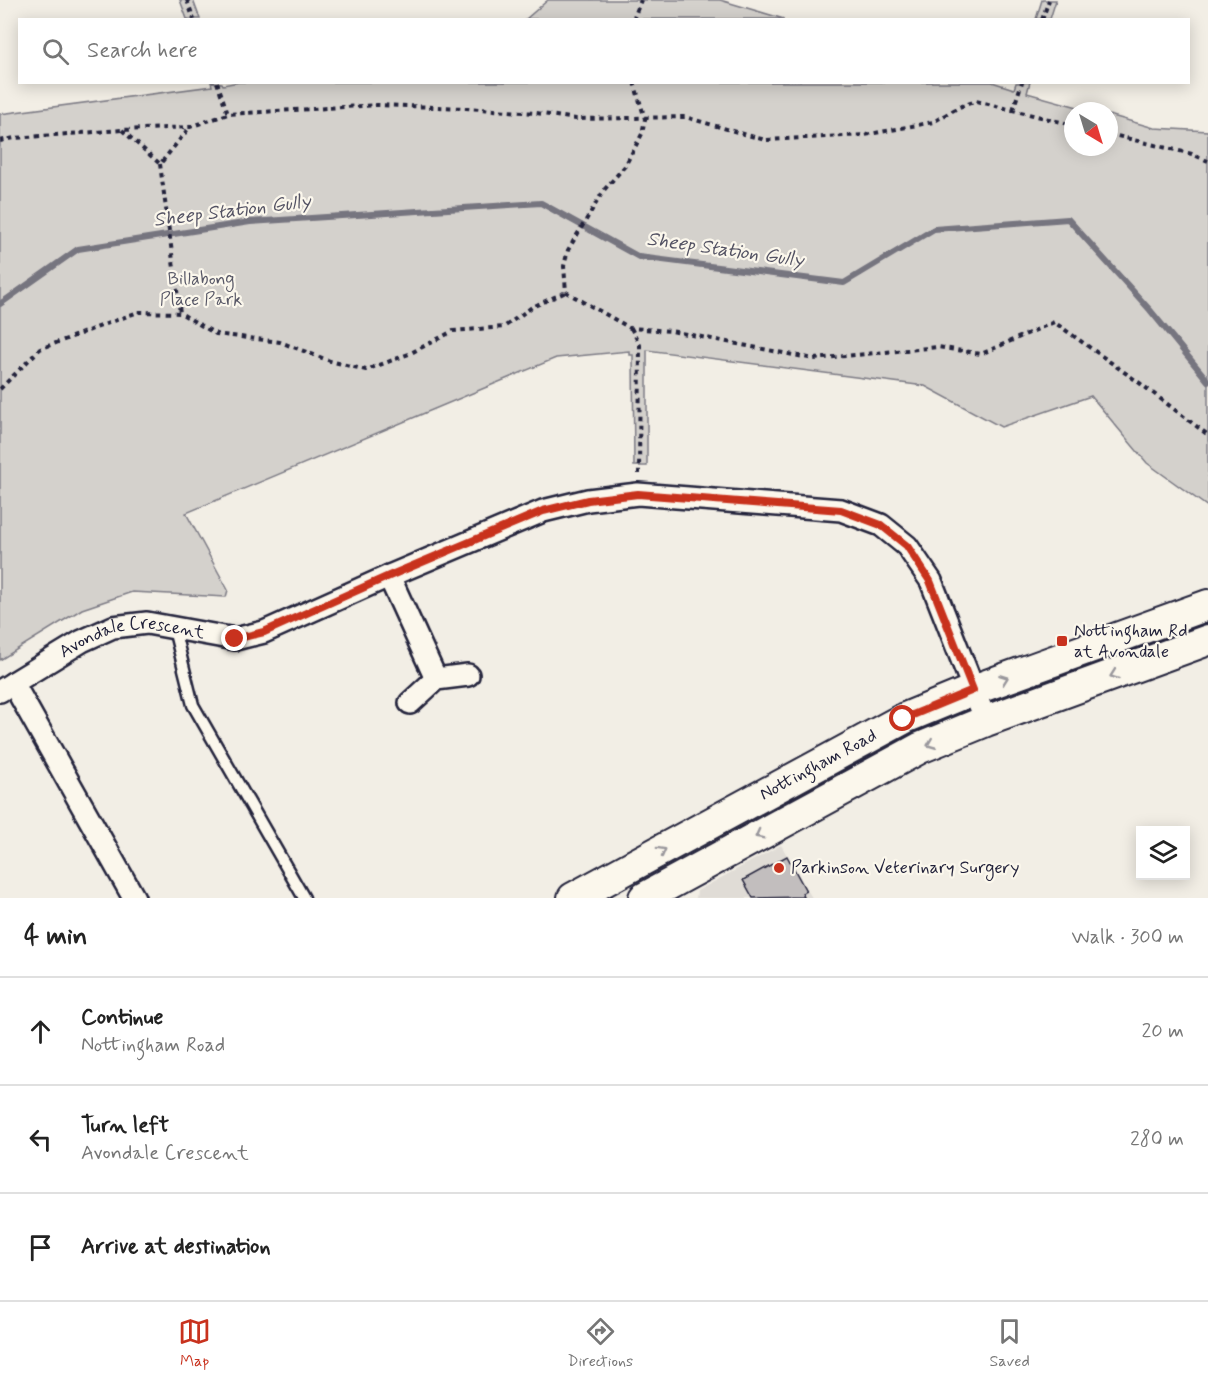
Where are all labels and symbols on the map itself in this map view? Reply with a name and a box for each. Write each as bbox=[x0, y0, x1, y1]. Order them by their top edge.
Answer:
north arrow bbox=[1064, 102, 1118, 156]
water label: Sheep Station Gully bbox=[152, 188, 314, 234]
water label: Sheep Station Gully bbox=[645, 226, 807, 275]
park label: Billabong Place Park bbox=[160, 267, 242, 312]
street label: Avondale Crescent bbox=[55, 611, 207, 664]
place label: Nottingham Rd at Avondale bbox=[1074, 619, 1188, 664]
route end bbox=[221, 625, 247, 651]
marker: Nottingham Rd at Avondale bbox=[1055, 634, 1069, 648]
one-way arrow bbox=[1109, 667, 1119, 680]
one-way arrow bbox=[998, 674, 1009, 687]
route start bbox=[889, 705, 915, 731]
street label: Nottingham Road bbox=[755, 724, 881, 807]
one-way arrow bbox=[927, 737, 938, 749]
one-way arrow bbox=[755, 828, 766, 839]
one-way arrow bbox=[655, 847, 666, 858]
place label: Parkinson Veterinary Surgery bbox=[791, 856, 1019, 881]
marker: Parkinson Veterinary Surgery bbox=[772, 861, 786, 875]

